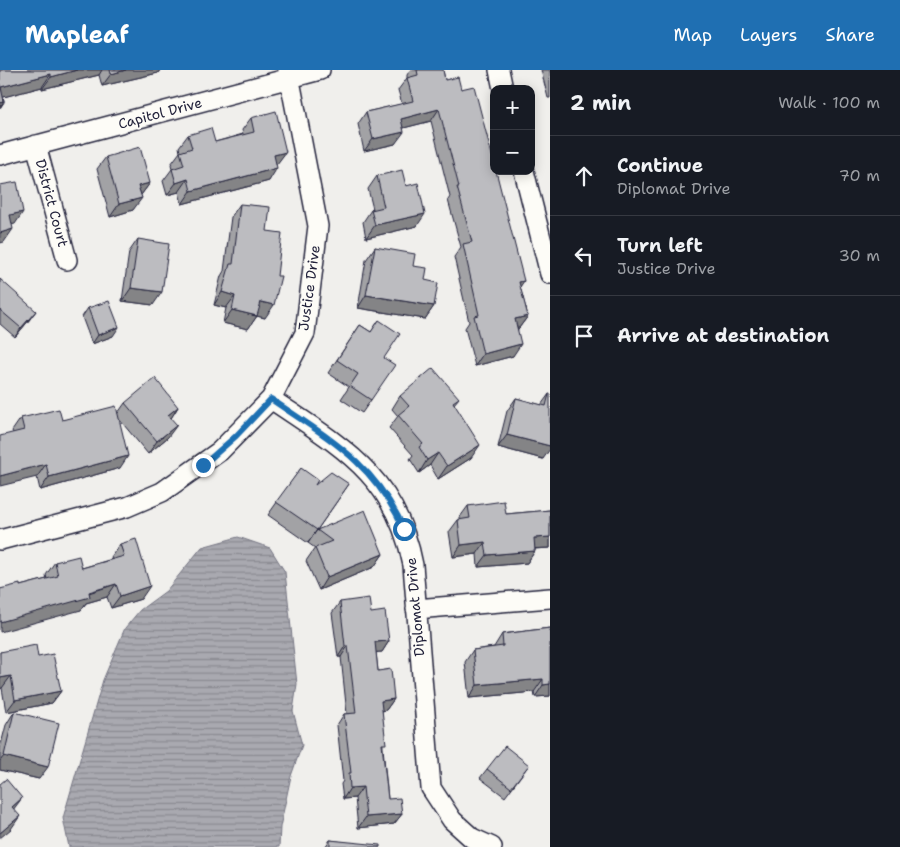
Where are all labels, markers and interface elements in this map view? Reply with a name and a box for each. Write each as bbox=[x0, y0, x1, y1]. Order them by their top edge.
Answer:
text: Mapleaf bbox=[25, 19, 129, 51]
text: Map bbox=[674, 23, 712, 47]
text: Layers bbox=[740, 23, 797, 47]
text: Share bbox=[825, 23, 875, 47]
map controls bbox=[490, 85, 535, 175]
button: + bbox=[490, 85, 535, 130]
text: 2 min bbox=[570, 89, 631, 117]
text: Walk · 100 m bbox=[778, 92, 880, 113]
street label: Capitol Drive bbox=[116, 93, 204, 133]
button: − bbox=[490, 130, 535, 175]
text: Continue bbox=[617, 153, 703, 178]
street label: District Court bbox=[32, 157, 72, 249]
icon: ahead bbox=[570, 162, 598, 190]
text: 70 m bbox=[839, 165, 880, 186]
text: Diplomat Drive bbox=[617, 178, 731, 199]
text: Turn left bbox=[617, 233, 703, 258]
icon: left bbox=[570, 242, 598, 270]
street label: Justice Drive bbox=[294, 244, 324, 332]
text: 30 m bbox=[839, 245, 880, 266]
text: Justice Drive bbox=[617, 258, 716, 279]
icon: arrive bbox=[570, 322, 598, 350]
text: Arrive at destination bbox=[617, 323, 829, 348]
route end bbox=[192, 454, 215, 477]
route start bbox=[393, 518, 416, 541]
street label: Diplomat Drive bbox=[402, 557, 428, 657]

